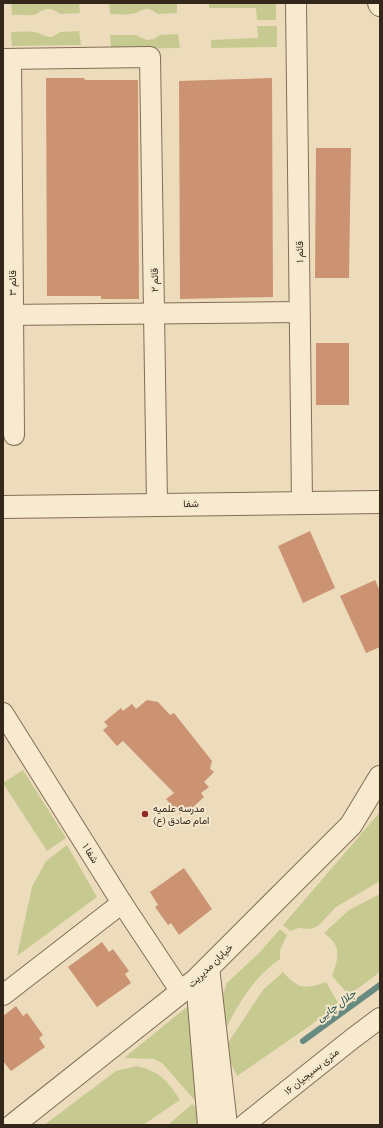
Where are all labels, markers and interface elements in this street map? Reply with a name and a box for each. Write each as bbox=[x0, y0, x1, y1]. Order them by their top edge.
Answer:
street label: قائم ۱ bbox=[293, 241, 306, 263]
street label: قائم ۲ bbox=[148, 267, 161, 292]
street label: قائم ۳ bbox=[6, 270, 19, 296]
street label: شفا bbox=[183, 497, 199, 510]
place label: مدرسه علمیه امام صادق (ع) bbox=[153, 802, 209, 827]
marker: مدرسه علمیه امام صادق (ع) bbox=[140, 809, 150, 819]
street label: شفا ۱ bbox=[80, 841, 102, 866]
street label: خیابان مدیریت bbox=[185, 940, 236, 990]
water label: جلال چایی bbox=[313, 986, 360, 1025]
street label: ۱۶ متری بسیجیان bbox=[281, 1045, 341, 1098]

